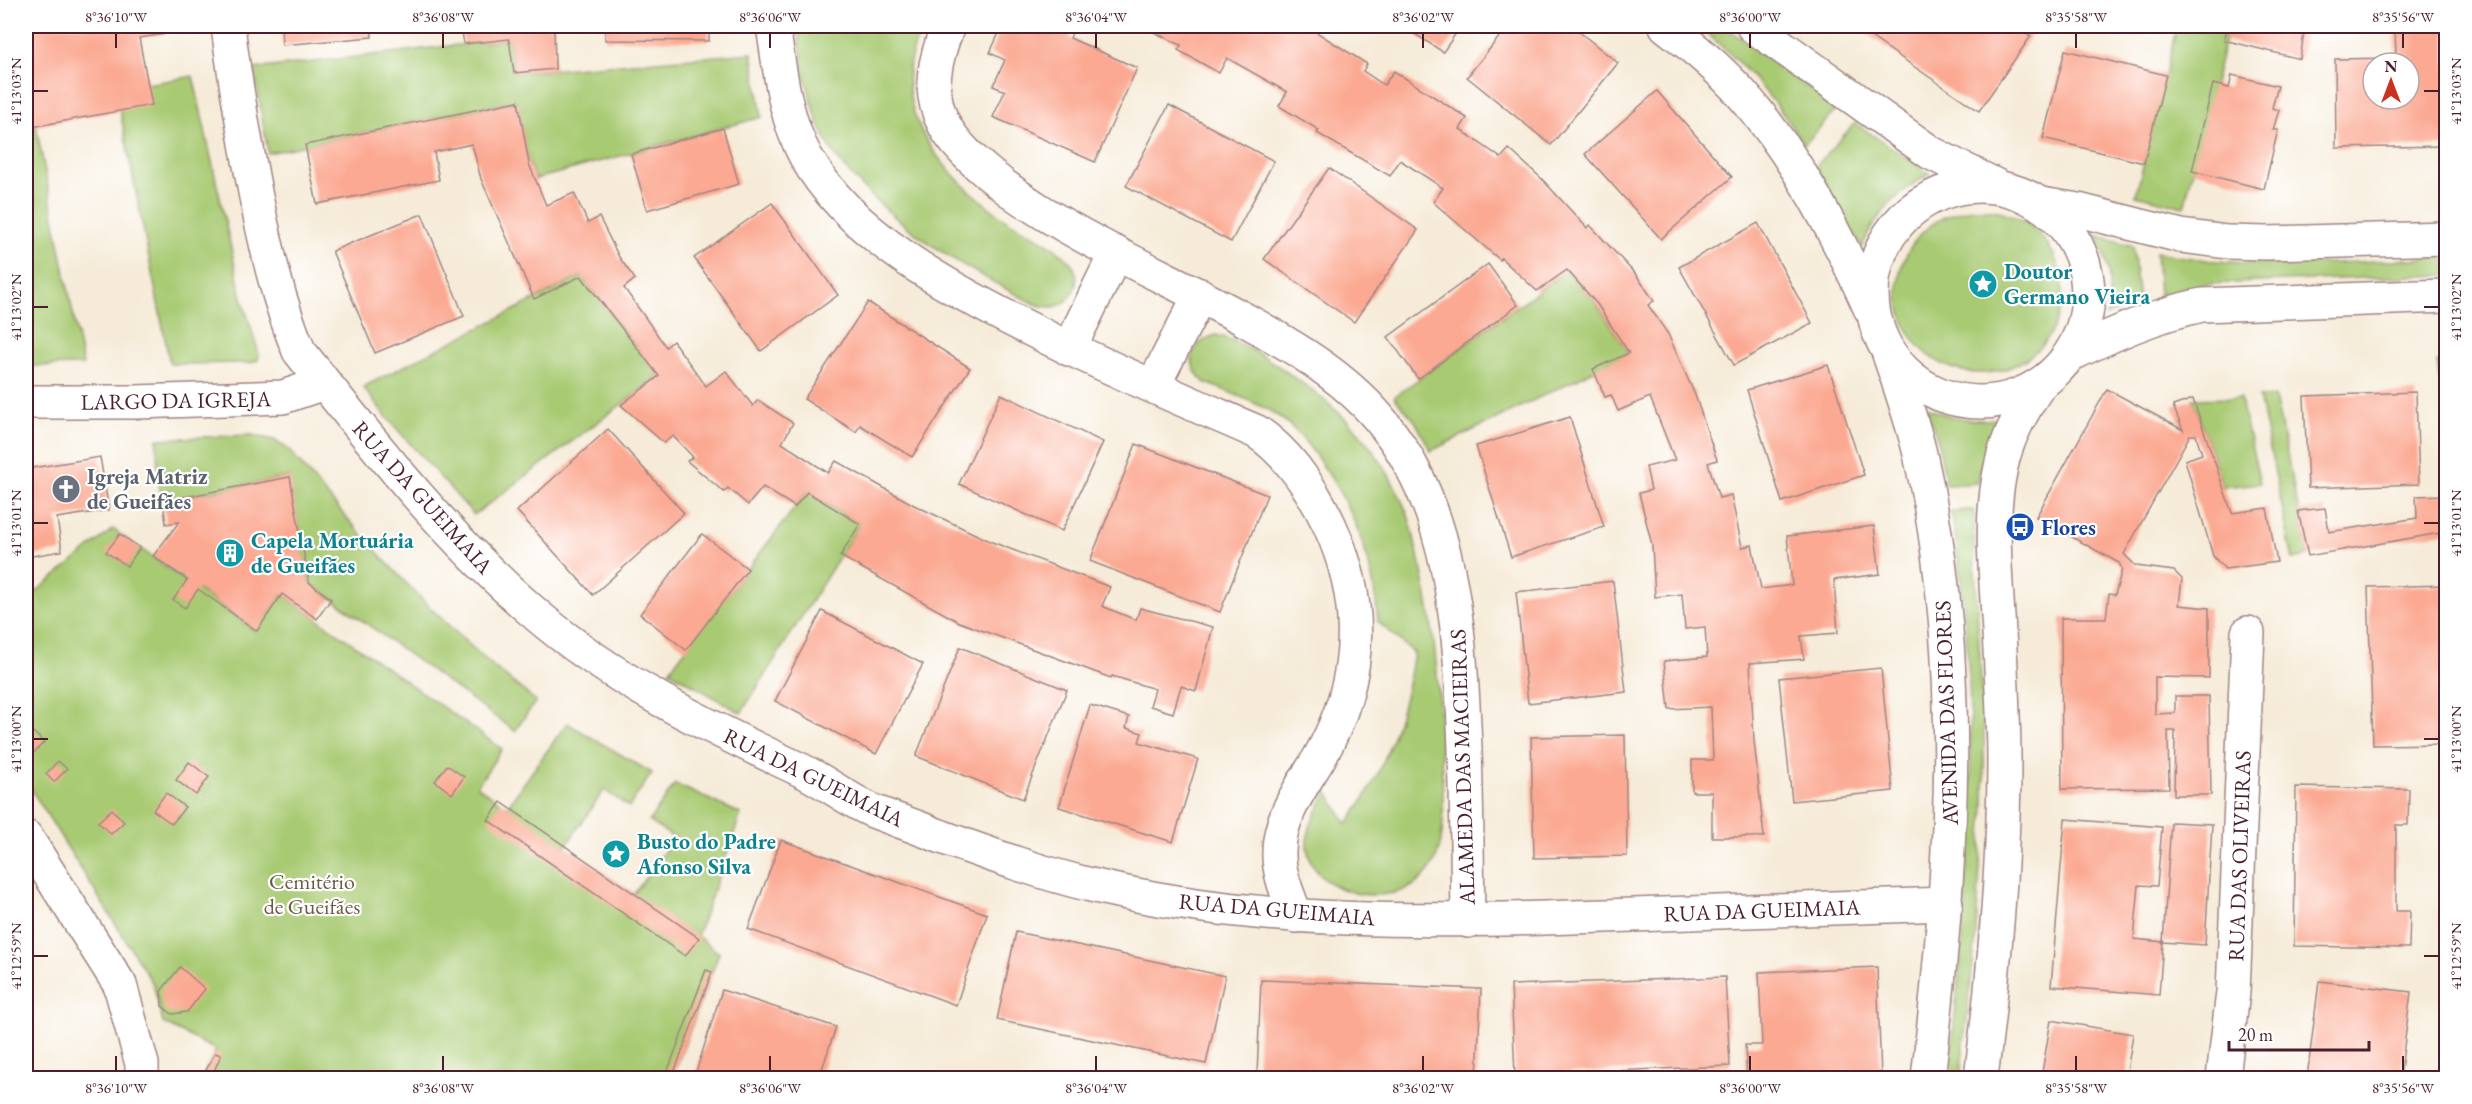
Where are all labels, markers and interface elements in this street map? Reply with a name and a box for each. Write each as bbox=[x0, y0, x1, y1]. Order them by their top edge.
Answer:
text: 8°36'10"W bbox=[85, 7, 147, 26]
text: 8°36'08"W bbox=[412, 7, 474, 26]
text: 8°36'06"W bbox=[739, 7, 801, 26]
text: 8°36'04"W bbox=[1065, 7, 1127, 26]
text: 8°36'02"W bbox=[1392, 7, 1454, 26]
text: 8°36'00"W bbox=[1719, 7, 1781, 26]
text: 8°35'58"W bbox=[2045, 7, 2107, 26]
text: 8°35'56"W bbox=[2372, 7, 2434, 26]
north arrow bbox=[2361, 51, 2421, 111]
text: N bbox=[2385, 56, 2398, 77]
text: 41°13'03"N bbox=[6, 57, 25, 125]
text: 41°13'03"N bbox=[2446, 57, 2465, 125]
place label: Doutor Germano Vieira bbox=[2004, 257, 2150, 311]
place icon: Doutor Germano Vieira bbox=[1967, 268, 1999, 300]
text: 41°13'02"N bbox=[6, 273, 25, 341]
text: 41°13'02"N bbox=[2446, 273, 2465, 341]
street label: LARGO DA IGREJA bbox=[80, 384, 272, 417]
street label: RUA DA GUEIMAIA bbox=[346, 414, 500, 581]
place label: Igreja Matriz de Gueifães bbox=[87, 462, 208, 516]
church icon: Igreja Matriz de Gueifães bbox=[50, 473, 82, 505]
text: 41°13'01"N bbox=[6, 489, 25, 557]
text: 41°13'01"N bbox=[2446, 489, 2465, 557]
bus stop icon: Flores bbox=[2004, 511, 2036, 543]
place label: Flores bbox=[2041, 513, 2096, 542]
place label: Capela Mortuária de Gueifães bbox=[251, 526, 414, 580]
building icon: Capela Mortuária de Gueifães bbox=[214, 537, 246, 569]
street label: AVENIDA DAS FLORES bbox=[1928, 600, 1965, 827]
street label: ALAMEDA DAS MACIEIRAS bbox=[1443, 628, 1482, 907]
text: 41°13'00"N bbox=[6, 705, 25, 773]
text: 41°13'00"N bbox=[2446, 705, 2465, 773]
street label: RUA DA GUEIMAIA bbox=[719, 721, 909, 834]
street label: RUA DAS OLIVEIRAS bbox=[2221, 750, 2258, 962]
place label: Busto do Padre Afonso Silva bbox=[636, 827, 776, 881]
place icon: Busto do Padre Afonso Silva bbox=[600, 838, 632, 870]
park label: Cemitério de Gueifães bbox=[264, 867, 360, 921]
street label: RUA DA GUEIMAIA bbox=[1178, 886, 1377, 933]
street label: RUA DA GUEIMAIA bbox=[1663, 893, 1862, 928]
text: 41°12'59"N bbox=[6, 922, 25, 990]
text: 41°12'59"N bbox=[2446, 922, 2465, 990]
scale bar bbox=[2229, 1014, 2368, 1052]
text: 20 m bbox=[2238, 1023, 2273, 1046]
text: 8°36'10"W bbox=[85, 1078, 147, 1097]
text: 8°36'08"W bbox=[412, 1078, 474, 1097]
text: 8°36'06"W bbox=[739, 1078, 801, 1097]
text: 8°36'04"W bbox=[1065, 1078, 1127, 1097]
text: 8°36'02"W bbox=[1392, 1078, 1454, 1097]
text: 8°36'00"W bbox=[1719, 1078, 1781, 1097]
text: 8°35'58"W bbox=[2045, 1078, 2107, 1097]
text: 8°35'56"W bbox=[2372, 1078, 2434, 1097]

